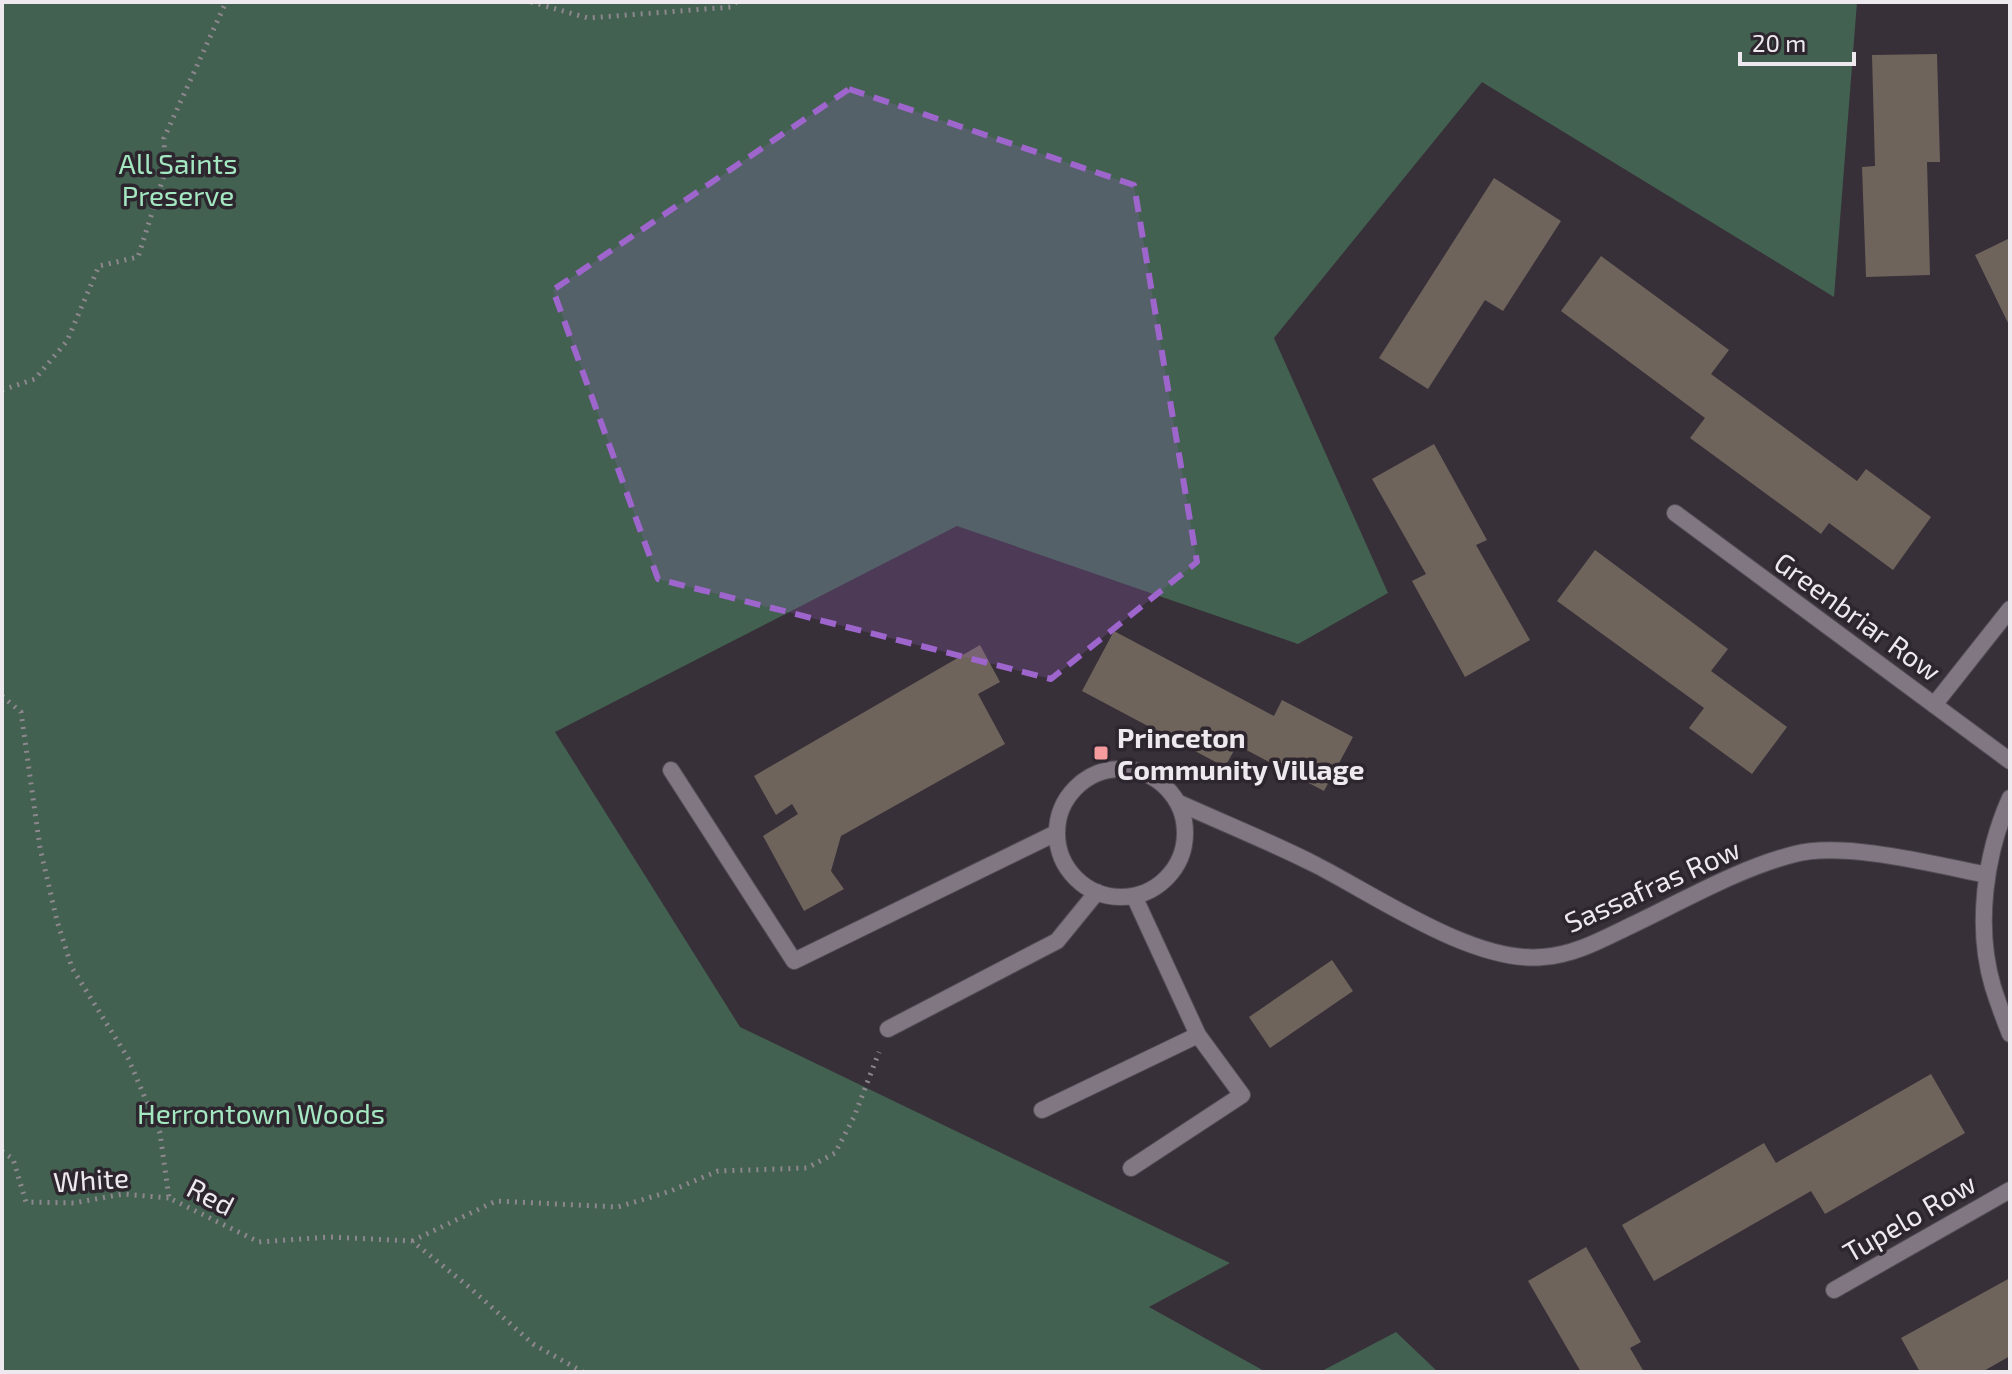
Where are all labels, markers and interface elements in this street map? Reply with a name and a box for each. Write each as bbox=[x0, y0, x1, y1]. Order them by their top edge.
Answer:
scale bar bbox=[1740, 16, 1854, 66]
text: 20 m bbox=[1752, 28, 1806, 57]
park label: All Saints Preserve bbox=[119, 146, 237, 212]
street label: Greenbriar Row bbox=[1768, 544, 1948, 688]
place label: Princeton Community Village bbox=[1117, 720, 1364, 786]
marker: Princeton Community Village bbox=[1092, 744, 1110, 762]
street label: Sassafras Row bbox=[1559, 831, 1745, 939]
park label: Herrontown Woods bbox=[137, 1096, 385, 1130]
street label: White bbox=[52, 1159, 130, 1199]
street label: Tupelo Row bbox=[1837, 1165, 1981, 1269]
street label: Red bbox=[182, 1170, 240, 1222]

